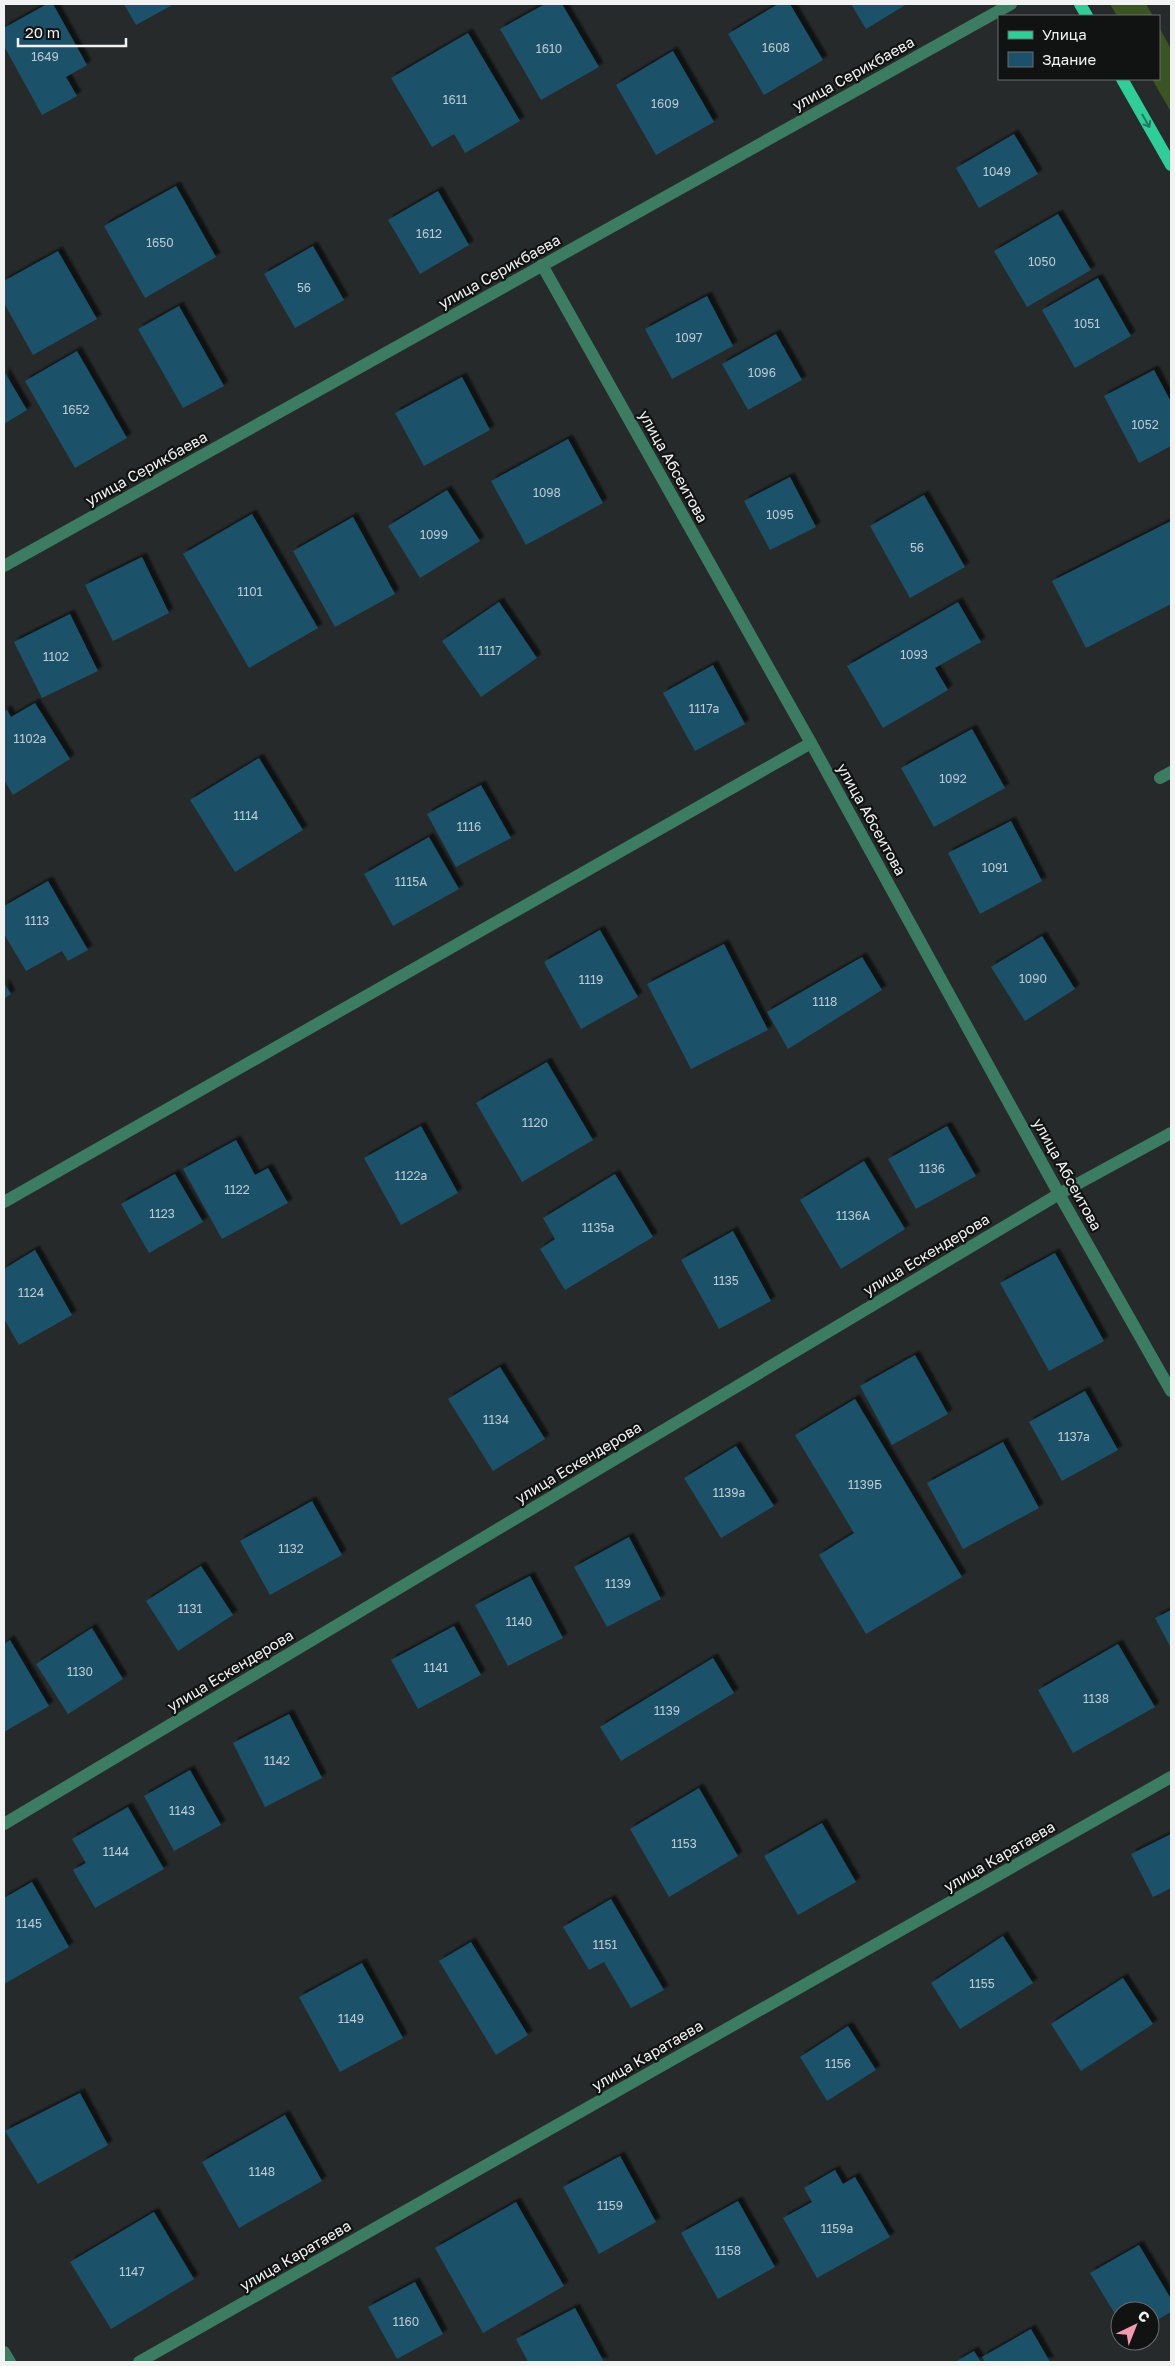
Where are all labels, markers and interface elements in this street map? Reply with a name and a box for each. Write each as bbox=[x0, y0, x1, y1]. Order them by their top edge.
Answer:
scale bar bbox=[18, 15, 125, 47]
legend bbox=[998, 15, 1160, 80]
text: 20 m bbox=[25, 23, 60, 41]
text: Улица bbox=[1042, 25, 1087, 43]
street label: улица Серикбаева bbox=[789, 32, 917, 114]
house number: 1608 bbox=[762, 40, 790, 55]
house number: 1610 bbox=[536, 41, 562, 56]
house number: 1649 bbox=[31, 49, 59, 64]
text: Здание bbox=[1042, 50, 1096, 68]
house number: 1611 bbox=[443, 92, 468, 107]
house number: 1609 bbox=[651, 96, 679, 111]
one-way arrow bbox=[1142, 114, 1152, 128]
house number: 1049 bbox=[983, 164, 1011, 179]
house number: 1612 bbox=[416, 226, 442, 241]
street label: улица Серикбаева bbox=[435, 230, 563, 312]
house number: 1650 bbox=[146, 235, 174, 250]
house number: 1050 bbox=[1028, 254, 1056, 269]
house number: 56 bbox=[297, 280, 311, 295]
house number: 1051 bbox=[1074, 316, 1100, 331]
house number: 1097 bbox=[676, 330, 702, 345]
house number: 1096 bbox=[748, 365, 776, 380]
house number: 1652 bbox=[62, 402, 90, 417]
street label: улица Абсеитова bbox=[636, 407, 712, 525]
house number: 1052 bbox=[1131, 417, 1159, 432]
street label: улица Серикбаева bbox=[82, 427, 210, 509]
house number: 1098 bbox=[533, 485, 561, 500]
house number: 1095 bbox=[766, 507, 794, 522]
house number: 1099 bbox=[420, 527, 448, 542]
house number: 56 bbox=[910, 540, 924, 555]
house number: 1101 bbox=[238, 584, 263, 599]
house number: 1117 bbox=[478, 643, 502, 658]
house number: 1093 bbox=[900, 647, 928, 662]
house number: 1102 bbox=[43, 649, 69, 664]
house number: 1117а bbox=[689, 701, 719, 716]
house number: 1102а bbox=[14, 731, 46, 746]
street label: улица Абсеитова bbox=[834, 760, 910, 878]
house number: 1092 bbox=[939, 771, 967, 786]
house number: 1114 bbox=[234, 808, 258, 823]
house number: 1116 bbox=[457, 819, 481, 834]
house number: 1091 bbox=[982, 860, 1008, 875]
house number: 1115А bbox=[395, 874, 427, 889]
house number: 1113 bbox=[25, 913, 49, 928]
house number: 1090 bbox=[1019, 971, 1047, 986]
house number: 1119 bbox=[579, 972, 603, 987]
house number: 1118 bbox=[813, 994, 837, 1009]
house number: 1120 bbox=[522, 1115, 548, 1130]
street label: улица Абсеитова bbox=[1030, 1115, 1106, 1233]
house number: 1136 bbox=[919, 1161, 945, 1176]
house number: 1122а bbox=[395, 1168, 427, 1183]
house number: 1122 bbox=[224, 1182, 250, 1197]
house number: 1123 bbox=[149, 1206, 175, 1221]
house number: 1136А bbox=[836, 1208, 870, 1223]
street label: улица Ескендерова bbox=[860, 1209, 992, 1299]
house number: 1135а bbox=[582, 1220, 614, 1235]
house number: 1135 bbox=[713, 1273, 739, 1288]
house number: 1124 bbox=[18, 1285, 44, 1300]
house number: 1134 bbox=[483, 1412, 509, 1427]
street label: улица Ескендерова bbox=[512, 1417, 644, 1507]
house number: 1137а bbox=[1058, 1429, 1090, 1444]
house number: 1139Б bbox=[848, 1477, 882, 1492]
house number: 1139а bbox=[713, 1485, 745, 1500]
house number: 1132 bbox=[278, 1541, 304, 1556]
house number: 1139 bbox=[605, 1576, 631, 1591]
house number: 1131 bbox=[178, 1601, 202, 1616]
house number: 1140 bbox=[506, 1614, 532, 1629]
street label: улица Ескендерова bbox=[164, 1625, 296, 1715]
house number: 1141 bbox=[424, 1660, 449, 1675]
house number: 1130 bbox=[67, 1664, 93, 1679]
house number: 1138 bbox=[1083, 1691, 1109, 1706]
house number: 1139 bbox=[654, 1703, 680, 1718]
house number: 1142 bbox=[264, 1753, 290, 1768]
house number: 1143 bbox=[169, 1803, 195, 1818]
street label: улица Каратаева bbox=[940, 1817, 1058, 1895]
house number: 1153 bbox=[671, 1836, 697, 1851]
house number: 1144 bbox=[103, 1844, 129, 1859]
house number: 1145 bbox=[16, 1916, 42, 1931]
house number: 1151 bbox=[593, 1937, 617, 1952]
house number: 1155 bbox=[969, 1976, 995, 1991]
house number: 1149 bbox=[338, 2011, 364, 2026]
street label: улица Каратаева bbox=[588, 2016, 706, 2094]
house number: 1156 bbox=[825, 2056, 851, 2071]
house number: 1148 bbox=[249, 2164, 275, 2179]
house number: 1159 bbox=[597, 2198, 623, 2213]
street label: улица Каратаева bbox=[236, 2216, 354, 2294]
house number: 1159а bbox=[821, 2221, 853, 2236]
house number: 1158 bbox=[715, 2243, 741, 2258]
house number: 1147 bbox=[119, 2264, 145, 2279]
north arrow bbox=[1110, 2301, 1160, 2351]
text: С bbox=[1135, 2307, 1154, 2326]
house number: 1160 bbox=[393, 2314, 419, 2329]

